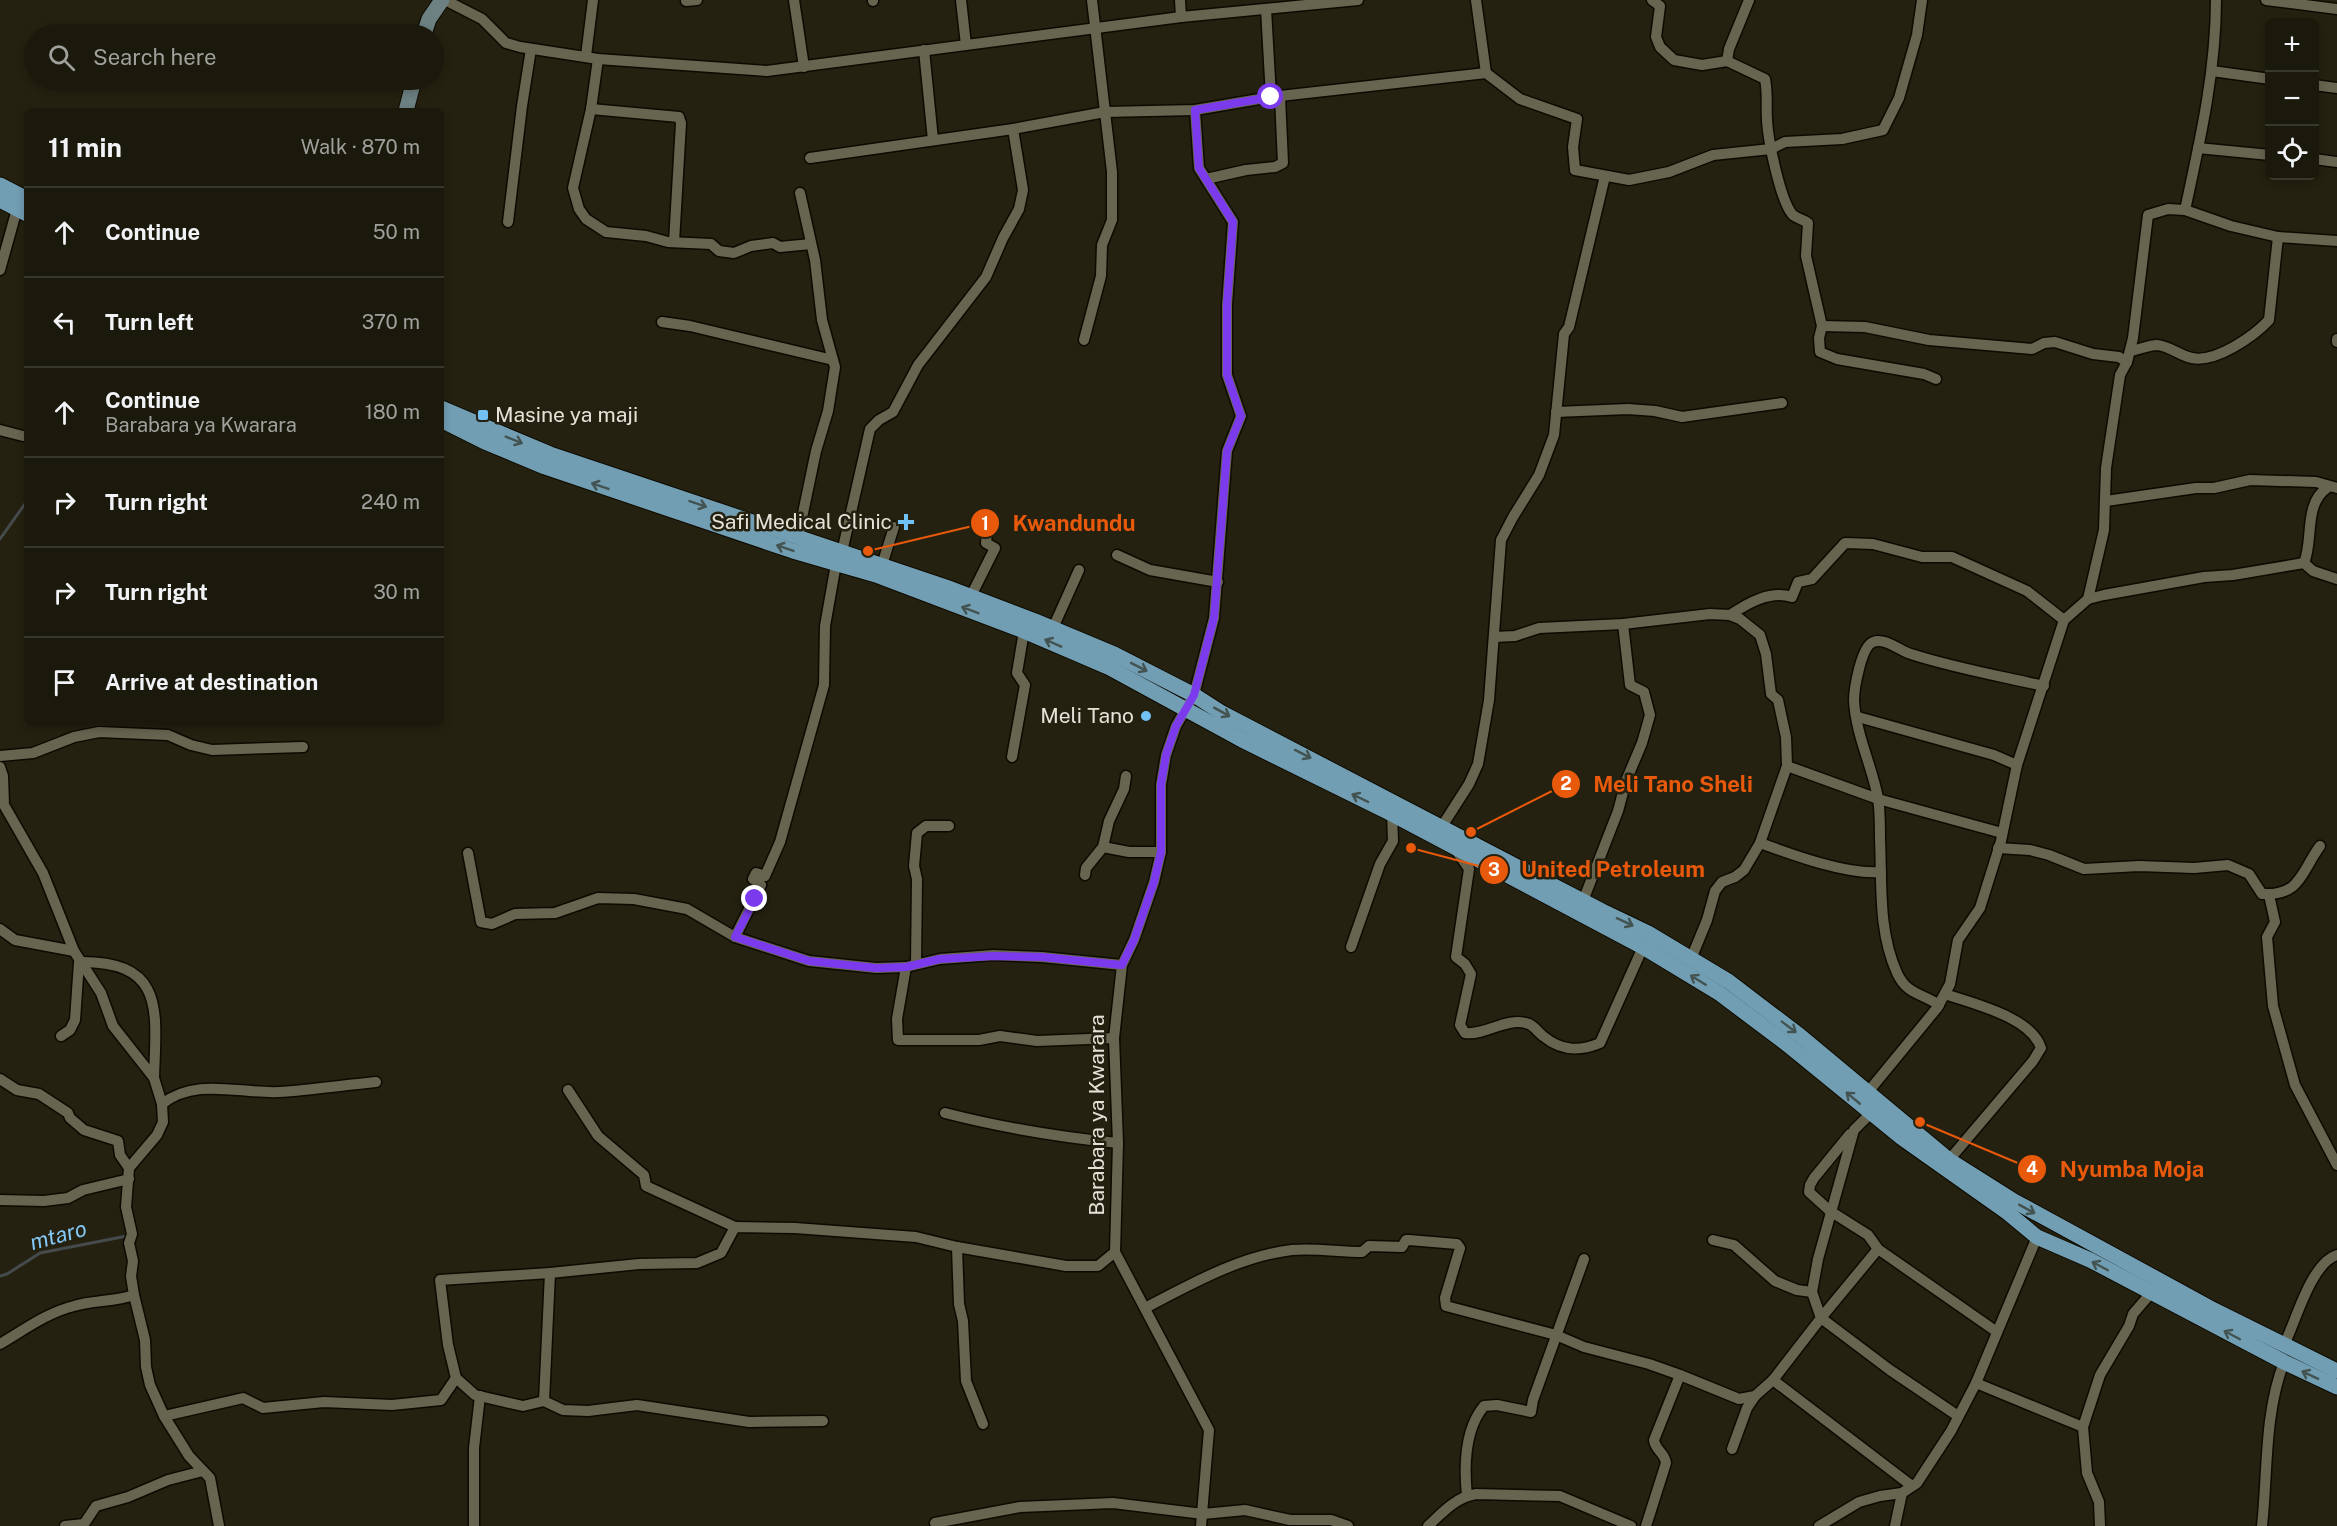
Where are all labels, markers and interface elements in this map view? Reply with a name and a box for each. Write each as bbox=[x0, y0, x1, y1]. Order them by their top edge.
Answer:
map controls bbox=[2265, 18, 2319, 180]
button: + bbox=[2265, 18, 2319, 72]
search box bbox=[24, 24, 444, 90]
icon: search bbox=[45, 41, 78, 74]
text: Search here bbox=[93, 44, 217, 70]
button: − bbox=[2265, 72, 2319, 126]
route start bbox=[1257, 83, 1283, 109]
button: locate bbox=[2265, 126, 2319, 180]
text: 11 min bbox=[48, 132, 122, 163]
text: Walk · 870 m bbox=[301, 135, 420, 159]
icon: ahead bbox=[48, 216, 81, 249]
text: Continue bbox=[105, 219, 200, 245]
text: 50 m bbox=[373, 220, 420, 244]
icon: left bbox=[48, 306, 81, 339]
text: Turn left bbox=[105, 309, 194, 335]
text: 370 m bbox=[362, 310, 420, 334]
text: Continue bbox=[105, 387, 200, 413]
icon: ahead bbox=[48, 396, 81, 429]
text: 180 m bbox=[365, 400, 420, 424]
place label: Masine ya maji bbox=[495, 402, 638, 427]
marker: Masine ya maji bbox=[476, 408, 490, 422]
text: Barabara ya Kwarara bbox=[105, 413, 297, 437]
one-way arrow bbox=[504, 435, 523, 446]
one-way arrow bbox=[591, 479, 610, 490]
icon: right bbox=[48, 486, 81, 519]
text: Turn right bbox=[105, 489, 208, 515]
text: 240 m bbox=[361, 490, 420, 514]
one-way arrow bbox=[688, 499, 707, 510]
callout: Kwandundu bbox=[970, 503, 1147, 543]
place label: Safi Medical Clinic bbox=[711, 509, 892, 534]
text: Kwandundu bbox=[1012, 510, 1136, 536]
marker: Safi Medical Clinic bbox=[897, 513, 915, 531]
text: 1 bbox=[981, 513, 989, 534]
one-way arrow bbox=[776, 542, 795, 553]
icon: right bbox=[48, 576, 81, 609]
text: Turn right bbox=[105, 579, 208, 605]
text: 30 m bbox=[373, 580, 420, 604]
one-way arrow bbox=[961, 604, 980, 615]
one-way arrow bbox=[1044, 637, 1062, 648]
one-way arrow bbox=[1130, 662, 1148, 673]
icon: arrive bbox=[48, 666, 81, 699]
text: Arrive at destination bbox=[105, 669, 318, 695]
place label: Meli Tano bbox=[1040, 703, 1134, 728]
one-way arrow bbox=[1213, 707, 1230, 719]
marker: Meli Tano bbox=[1139, 709, 1153, 723]
one-way arrow bbox=[1294, 749, 1312, 760]
callout: Meli Tano Sheli bbox=[1551, 764, 1765, 804]
text: Meli Tano Sheli bbox=[1593, 771, 1753, 797]
text: 2 bbox=[1560, 773, 1572, 794]
one-way arrow bbox=[1351, 792, 1369, 804]
callout: United Petroleum bbox=[1479, 850, 1717, 890]
text: United Petroleum bbox=[1521, 856, 1705, 882]
text: 3 bbox=[1488, 859, 1500, 880]
route end bbox=[741, 885, 767, 911]
one-way arrow bbox=[1616, 917, 1634, 929]
one-way arrow bbox=[1690, 973, 1707, 985]
street label: Barabara ya Kwarara bbox=[1084, 1014, 1109, 1216]
one-way arrow bbox=[1781, 1020, 1797, 1033]
one-way arrow bbox=[1846, 1091, 1861, 1105]
callout: Nyumba Moja bbox=[2017, 1149, 2216, 1189]
text: Nyumba Moja bbox=[2060, 1156, 2204, 1182]
text: 4 bbox=[2026, 1158, 2038, 1179]
one-way arrow bbox=[2018, 1203, 2035, 1215]
water label: mtaro bbox=[27, 1215, 89, 1255]
one-way arrow bbox=[2092, 1260, 2109, 1272]
one-way arrow bbox=[2224, 1329, 2241, 1341]
one-way arrow bbox=[2302, 1368, 2320, 1380]

